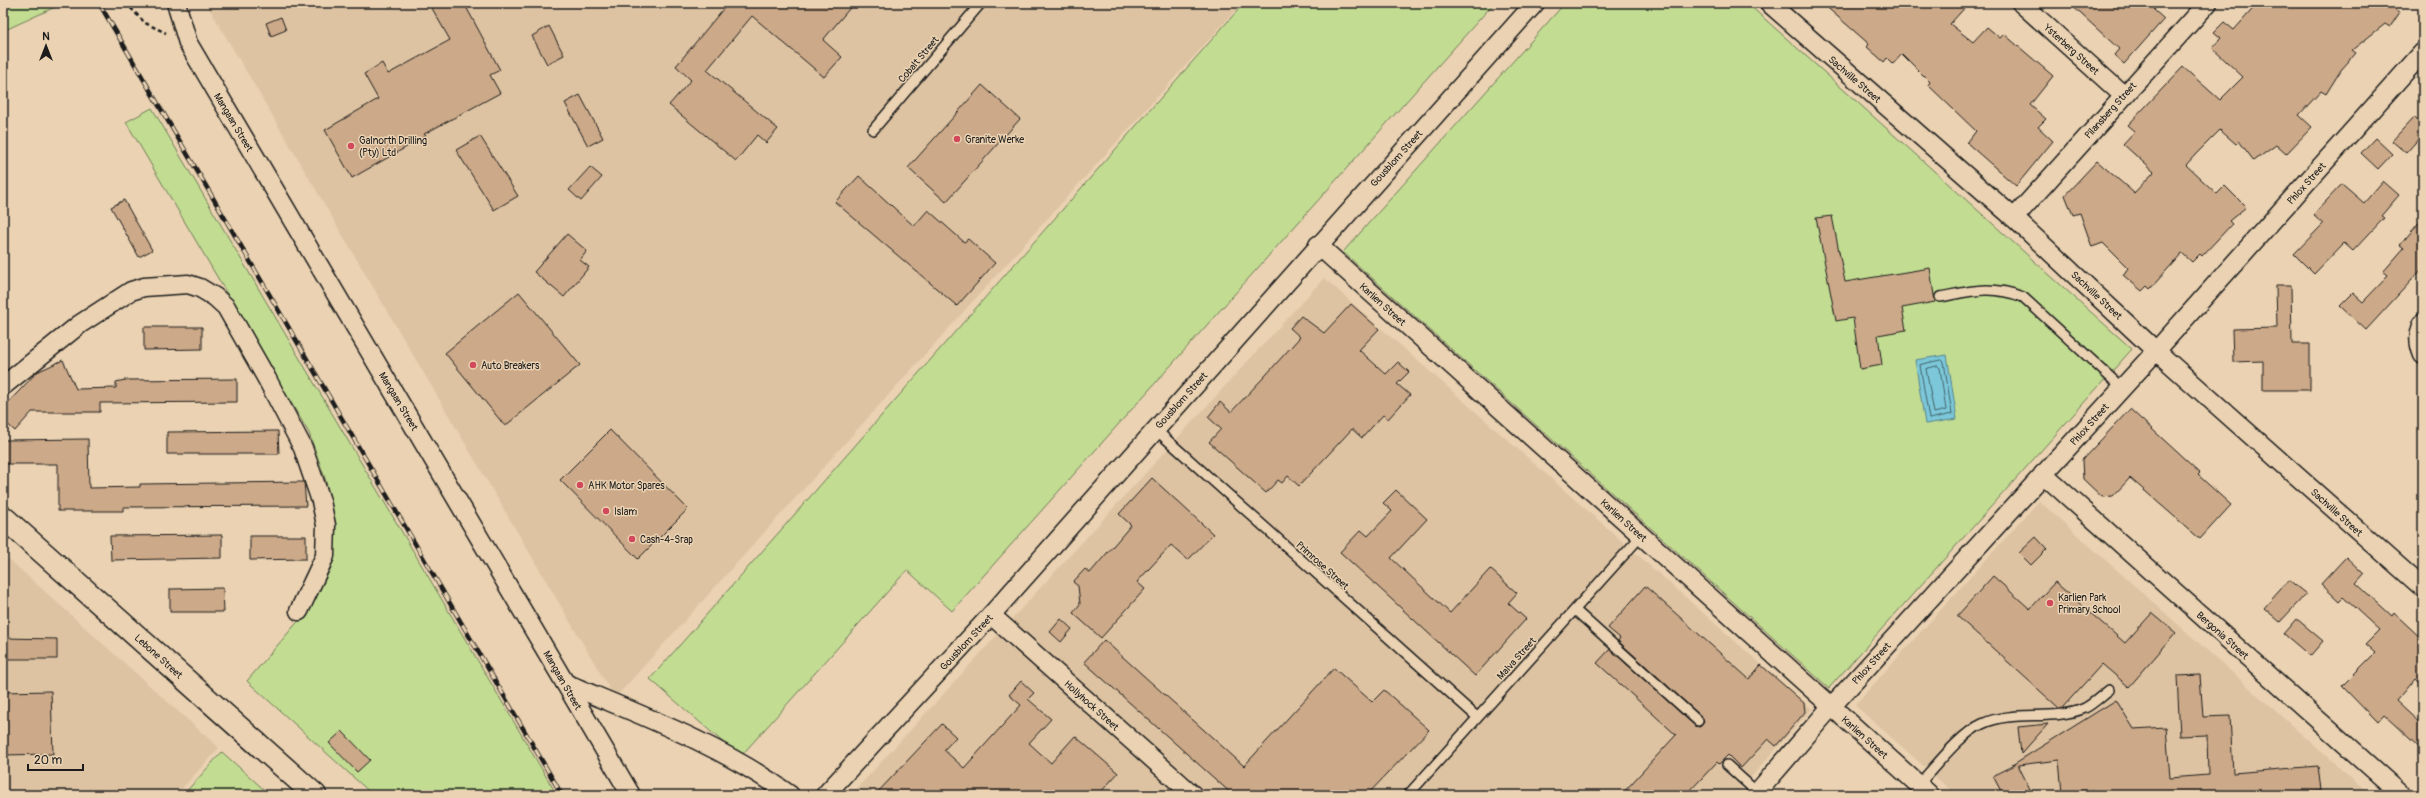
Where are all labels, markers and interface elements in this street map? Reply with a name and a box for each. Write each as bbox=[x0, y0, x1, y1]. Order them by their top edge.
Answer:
street label: Ysterberg Street bbox=[2041, 21, 2102, 78]
north arrow bbox=[26, 26, 66, 66]
text: N bbox=[42, 30, 50, 43]
street label: Cobalt Street bbox=[896, 33, 942, 85]
street label: Sachville Street bbox=[1826, 54, 1884, 106]
street label: Pilansberg Street bbox=[2082, 79, 2140, 141]
street label: Mangaan Street bbox=[211, 91, 256, 155]
street label: Gousblom Street bbox=[1368, 127, 1426, 189]
marker: Granite Werke bbox=[952, 134, 962, 144]
place label: Granite Werke bbox=[965, 134, 1024, 146]
place label: Galnorth Drilling (Pty) Ltd bbox=[359, 135, 427, 159]
marker: Galnorth Drilling (Pty) Ltd bbox=[346, 141, 356, 151]
street label: Phlox Street bbox=[2285, 160, 2329, 207]
street label: Sachville Street bbox=[2068, 269, 2125, 323]
street label: Karlien Street bbox=[1357, 281, 1409, 329]
marker: Auto Breakers bbox=[468, 360, 478, 370]
place label: Auto Breakers bbox=[481, 360, 540, 372]
street label: Gousblom Street bbox=[1153, 369, 1211, 431]
street label: Mangaan Street bbox=[376, 370, 421, 434]
street label: Phlox Street bbox=[2068, 401, 2112, 448]
marker: AHK Motor Spares bbox=[575, 480, 585, 490]
place label: AHK Motor Spares bbox=[588, 480, 665, 492]
street label: Sachville Street bbox=[2308, 486, 2365, 540]
street label: Karlien Street bbox=[1598, 497, 1650, 545]
marker: Islam bbox=[601, 506, 611, 516]
place label: Islam bbox=[614, 506, 637, 518]
marker: Cash-4-Srap bbox=[627, 534, 637, 544]
place label: Cash-4-Srap bbox=[640, 534, 693, 546]
street label: Primrose Street bbox=[1294, 539, 1352, 593]
place label: Karlien Park Primary School bbox=[2058, 592, 2121, 616]
marker: Karlien Park Primary School bbox=[2045, 598, 2055, 608]
street label: Bergonia Street bbox=[2194, 609, 2252, 663]
street label: Gousblom Street bbox=[938, 612, 996, 673]
street label: Lebone Street bbox=[132, 632, 186, 682]
street label: Malva Street bbox=[1495, 634, 1539, 682]
street label: Phlox Street bbox=[1850, 640, 1894, 687]
street label: Mangaan Street bbox=[540, 649, 584, 713]
street label: Hollyhock Street bbox=[1062, 678, 1122, 734]
street label: Karlien Street bbox=[1839, 714, 1891, 762]
scale bar bbox=[28, 746, 83, 772]
text: 20 m bbox=[34, 753, 63, 768]

